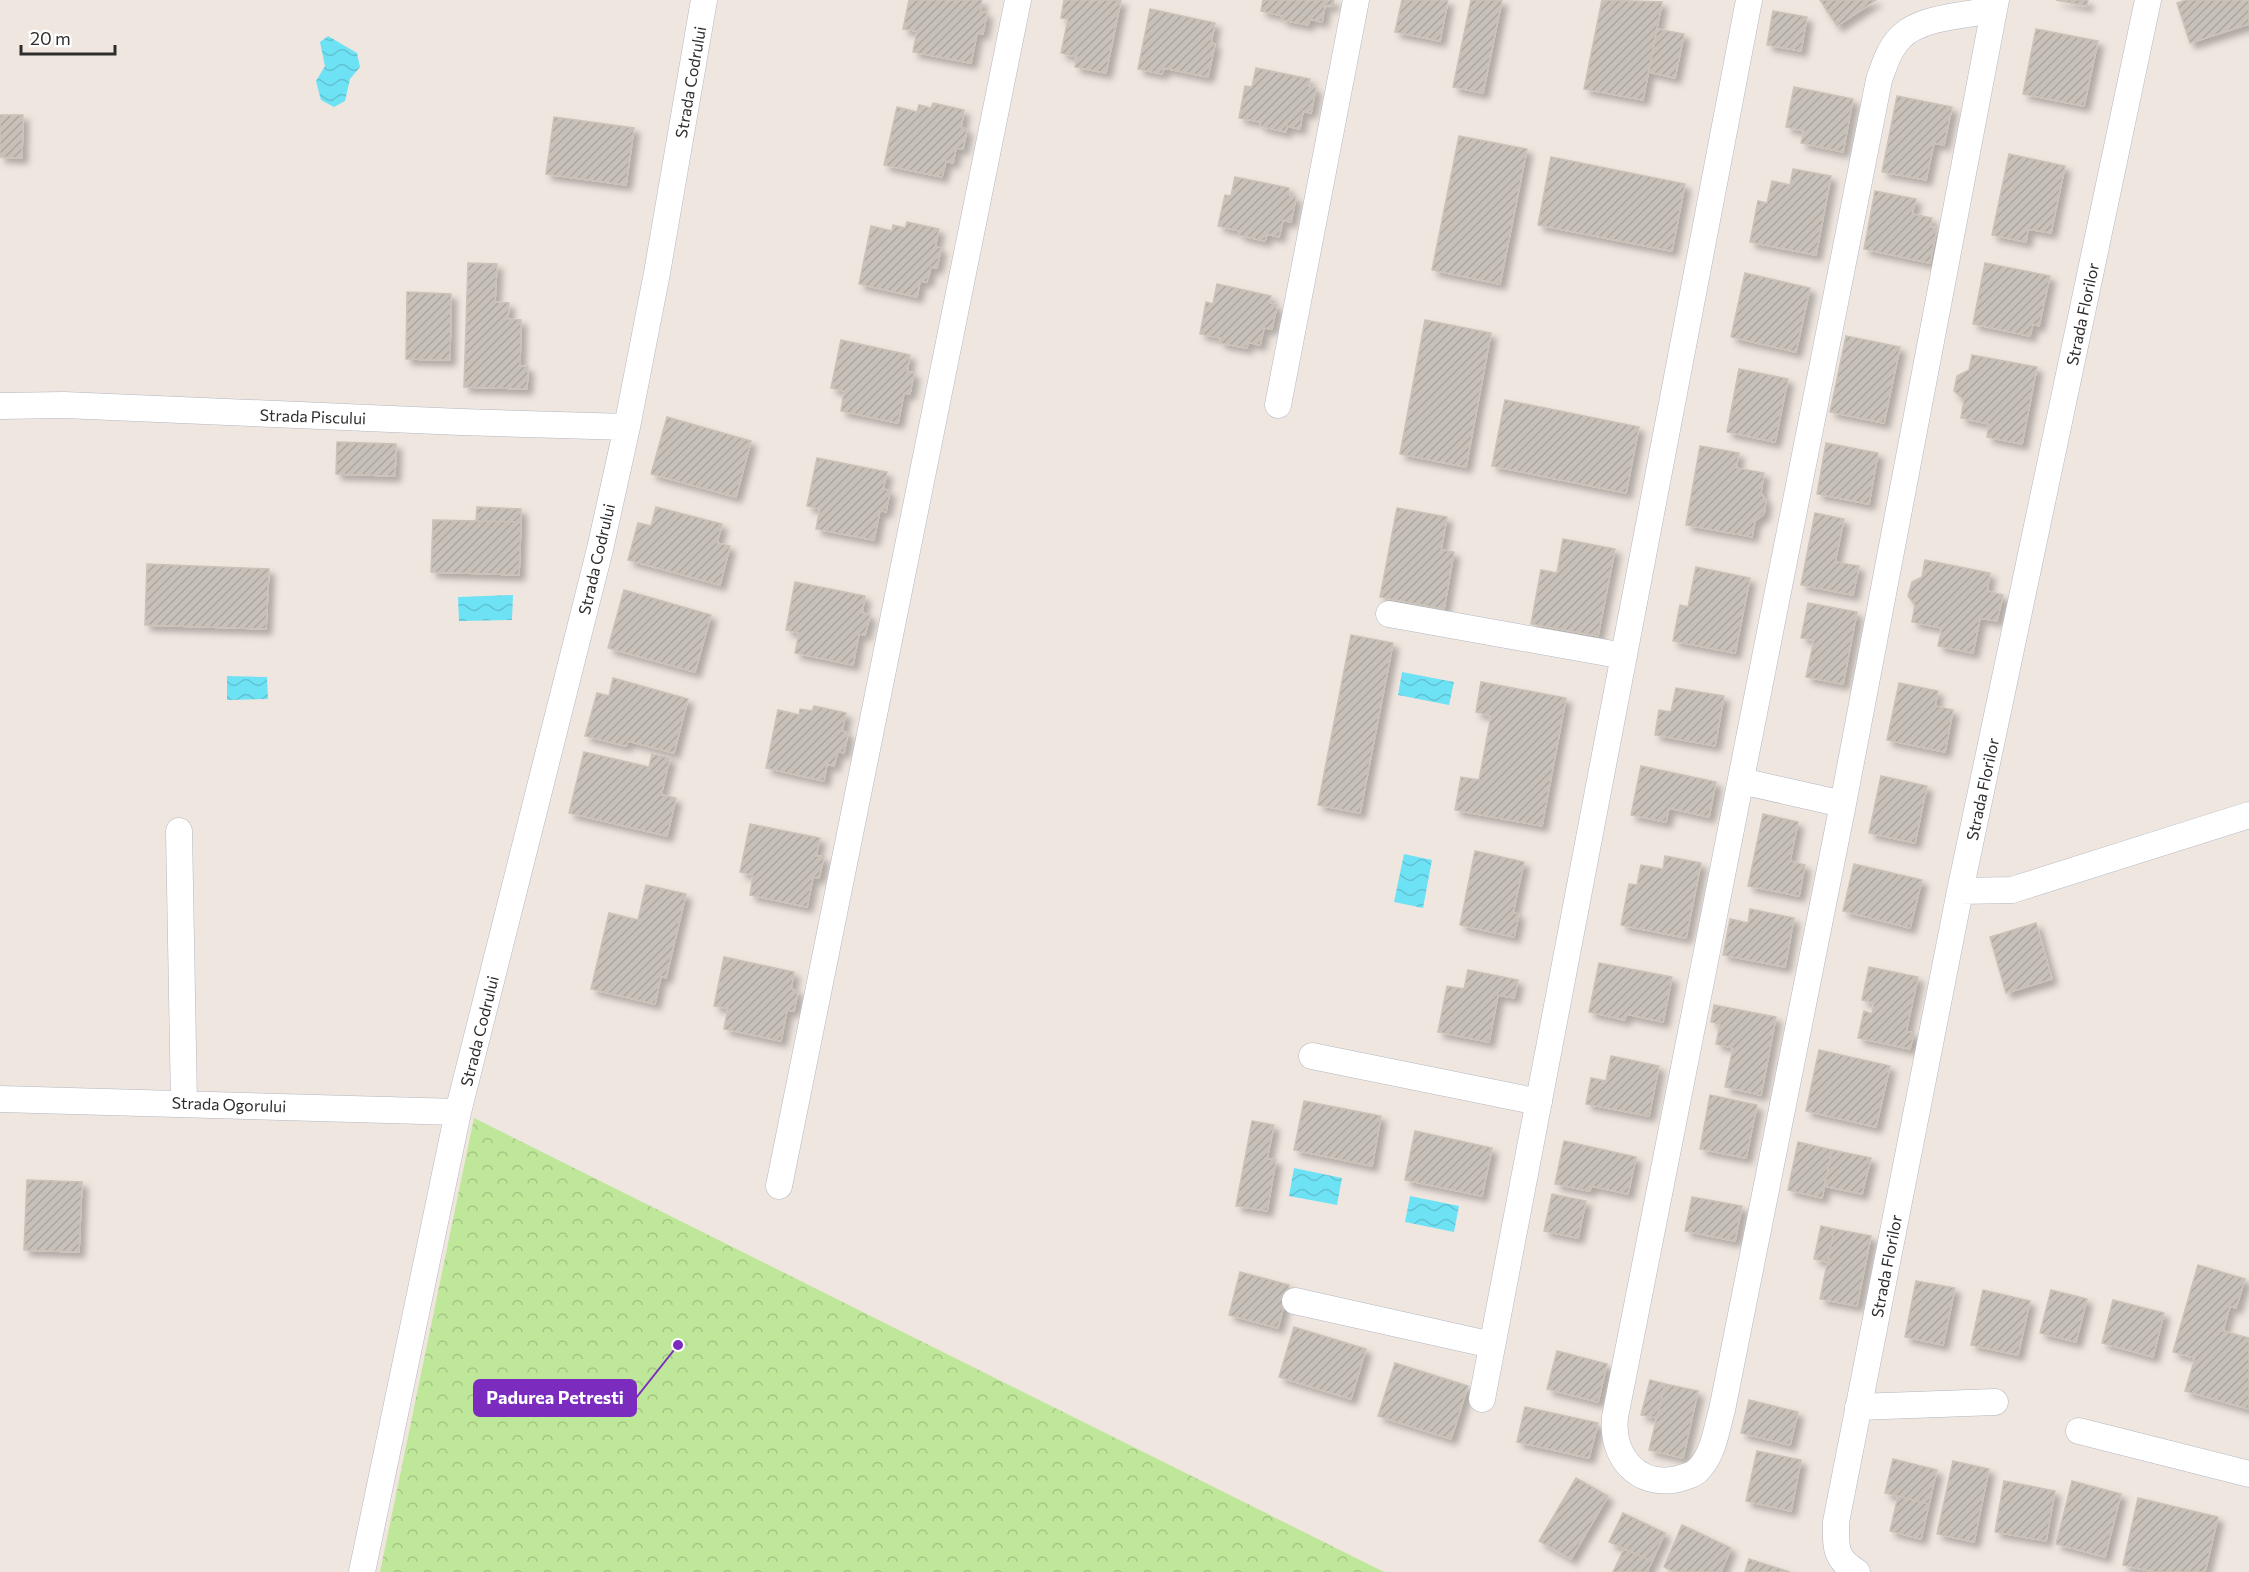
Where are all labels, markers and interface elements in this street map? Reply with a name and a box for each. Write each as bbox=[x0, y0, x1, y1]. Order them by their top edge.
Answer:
scale bar bbox=[21, 18, 116, 56]
street label: Strada Codrului bbox=[671, 25, 709, 139]
text: 20 m bbox=[30, 27, 71, 49]
street label: Strada Florilor bbox=[2062, 260, 2102, 367]
street label: Strada Piscului bbox=[259, 405, 367, 427]
street label: Strada Codrului bbox=[574, 502, 618, 616]
street label: Strada Florilor bbox=[1962, 735, 2002, 842]
street label: Strada Codrului bbox=[456, 974, 502, 1088]
street label: Strada Ogorului bbox=[171, 1093, 287, 1115]
street label: Strada Florilor bbox=[1867, 1212, 1905, 1319]
callout: Padurea Petresti bbox=[474, 1380, 636, 1416]
text: Padurea Petresti bbox=[486, 1386, 624, 1408]

